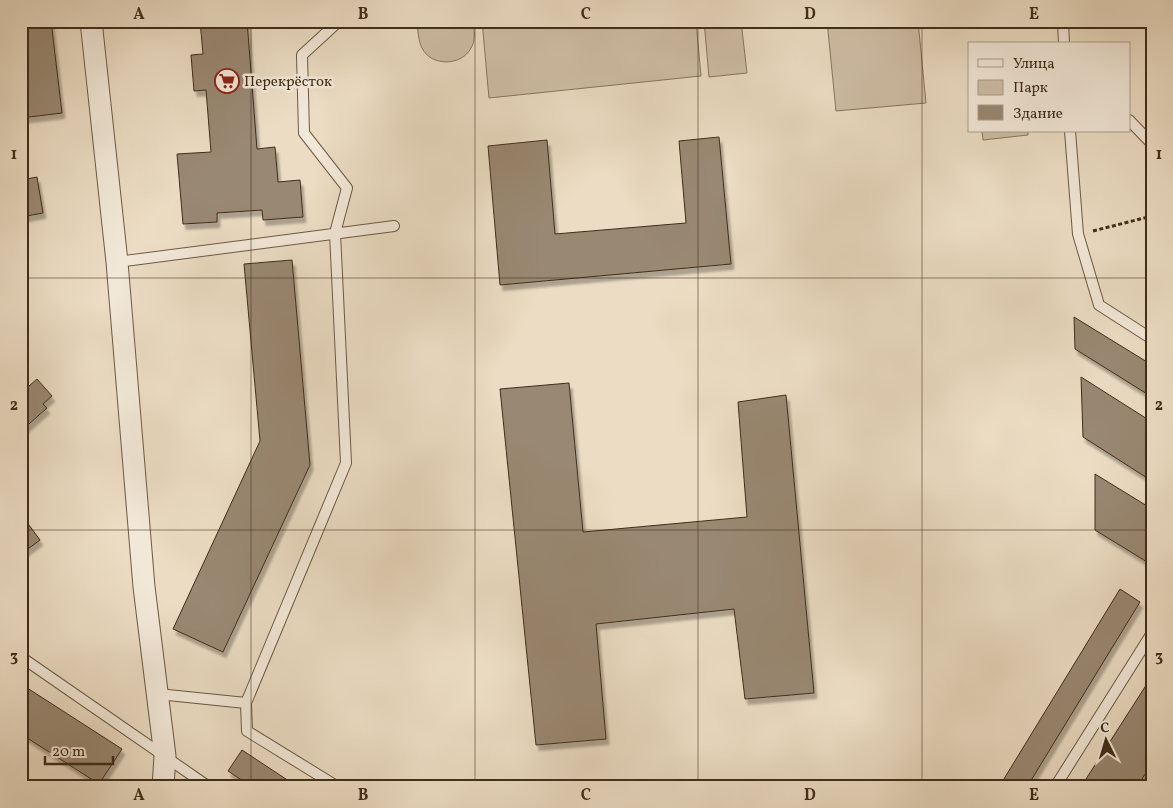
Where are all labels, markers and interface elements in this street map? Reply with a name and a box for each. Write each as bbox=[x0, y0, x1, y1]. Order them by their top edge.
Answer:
text: A bbox=[133, 4, 145, 26]
text: B bbox=[358, 4, 369, 26]
text: C bbox=[581, 4, 591, 26]
text: D bbox=[804, 4, 816, 26]
text: E bbox=[1029, 4, 1039, 26]
legend bbox=[968, 42, 1130, 132]
text: Улица bbox=[1013, 54, 1055, 75]
supermarket icon: Перекрёсток bbox=[214, 68, 240, 94]
place label: Перекрёсток bbox=[244, 72, 332, 93]
text: Парк bbox=[1013, 78, 1048, 99]
text: Здание bbox=[1013, 104, 1063, 125]
text: 1 bbox=[11, 144, 17, 166]
text: 1 bbox=[1156, 144, 1162, 166]
text: 2 bbox=[10, 395, 18, 417]
text: 2 bbox=[1155, 395, 1163, 417]
text: 3 bbox=[10, 646, 18, 668]
text: 3 bbox=[1155, 646, 1163, 668]
north arrow bbox=[1080, 716, 1130, 766]
text: С bbox=[1100, 719, 1110, 738]
scale bar bbox=[45, 733, 112, 765]
text: 20 m bbox=[52, 742, 85, 763]
text: A bbox=[133, 785, 145, 807]
text: B bbox=[358, 785, 369, 807]
text: C bbox=[581, 785, 591, 807]
text: D bbox=[804, 785, 816, 807]
text: E bbox=[1029, 785, 1039, 807]

